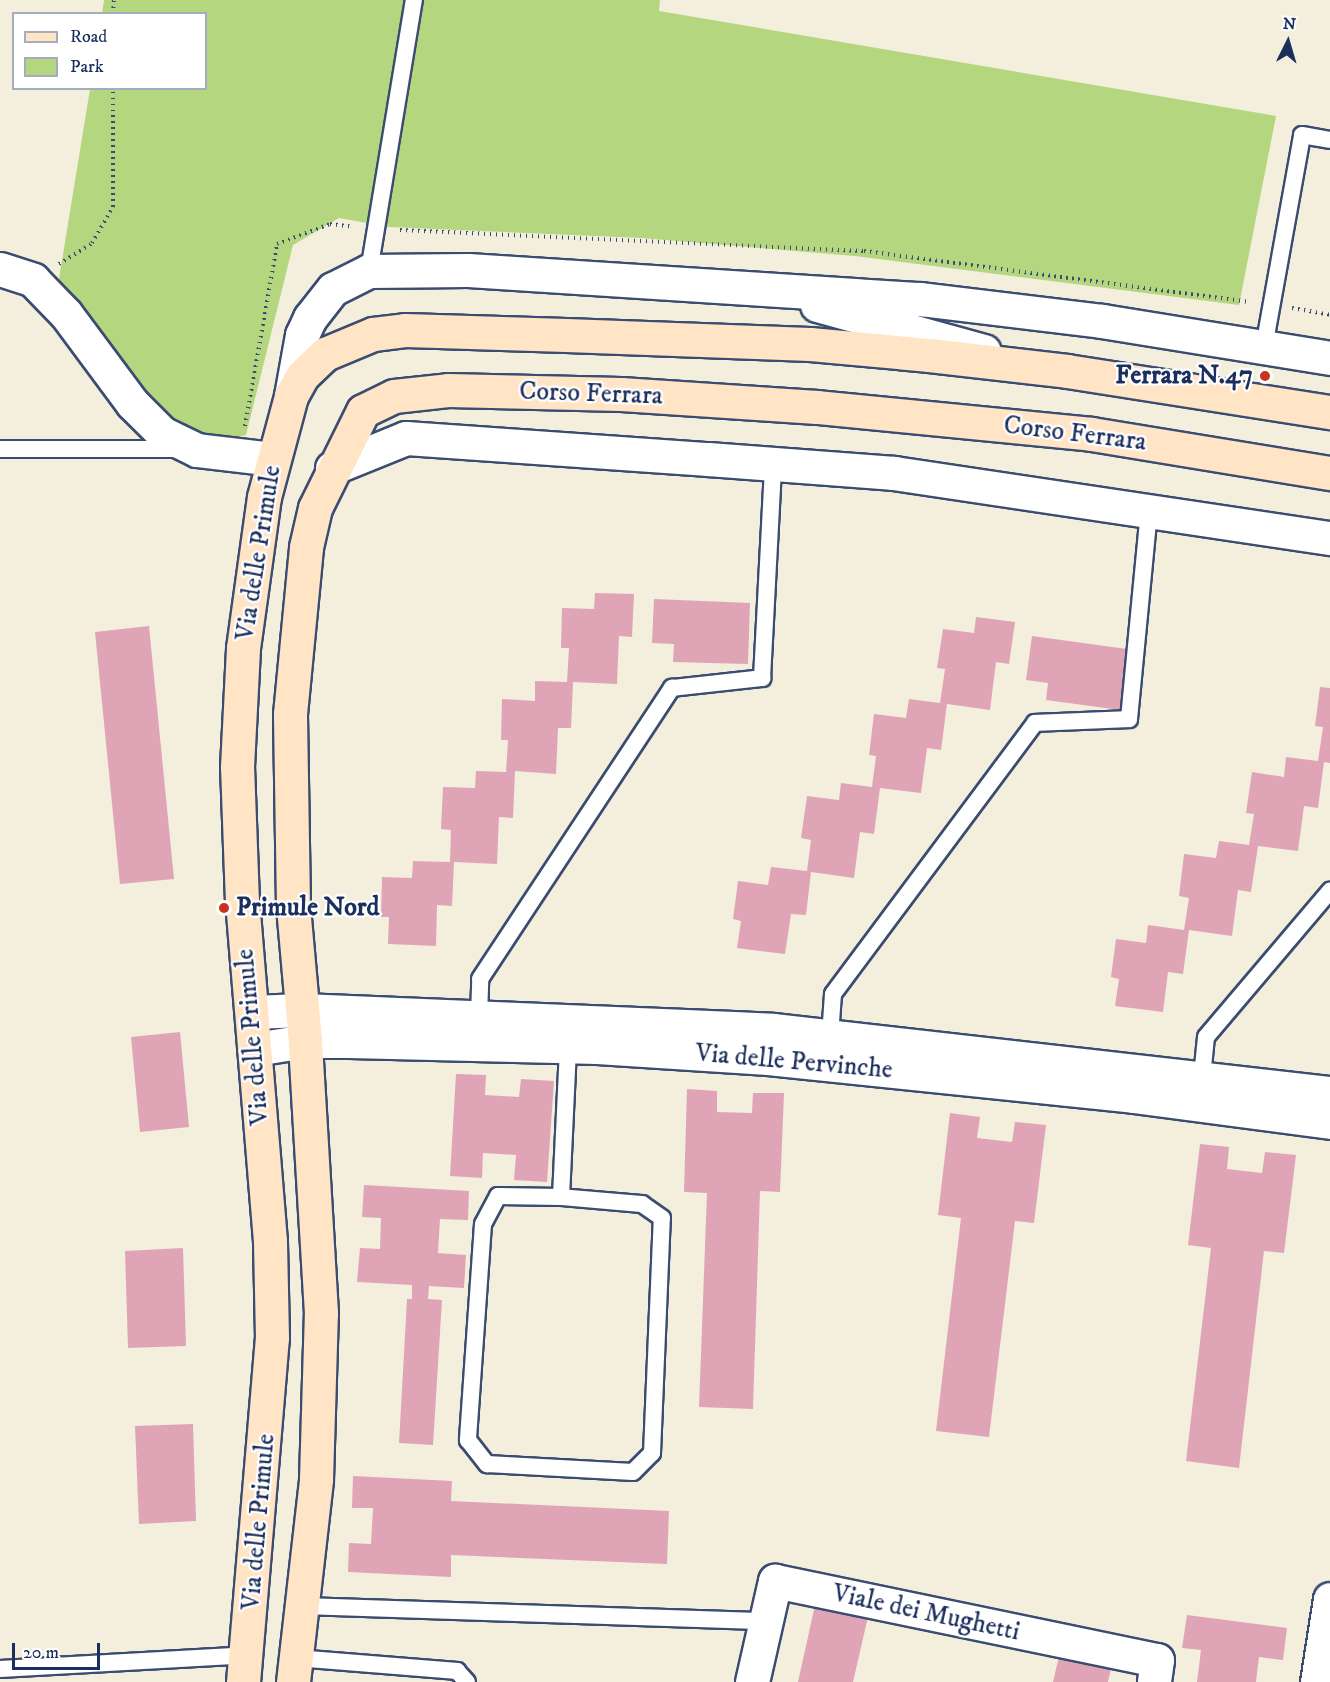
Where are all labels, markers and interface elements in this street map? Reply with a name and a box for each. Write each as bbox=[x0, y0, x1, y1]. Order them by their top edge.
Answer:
legend bbox=[12, 12, 207, 90]
north arrow bbox=[1258, 12, 1318, 72]
text: N bbox=[1282, 14, 1297, 35]
text: Road bbox=[70, 26, 107, 48]
text: Park bbox=[70, 56, 104, 78]
place label: Ferrara N.47 bbox=[1115, 360, 1253, 392]
marker: Ferrara N.47 bbox=[1258, 369, 1272, 383]
street label: Corso Ferrara bbox=[519, 376, 663, 412]
street label: Corso Ferrara bbox=[1002, 410, 1148, 458]
street label: Via delle Primule bbox=[230, 463, 288, 643]
place label: Primule Nord bbox=[236, 892, 379, 924]
marker: Primule Nord bbox=[217, 901, 231, 915]
street label: Via delle Primule bbox=[230, 947, 276, 1127]
street label: Via delle Pervinche bbox=[694, 1038, 894, 1086]
street label: Via delle Primule bbox=[236, 1432, 282, 1612]
street label: Viale dei Mughetti bbox=[830, 1578, 1022, 1648]
scale bar bbox=[15, 1631, 104, 1669]
text: 20 m bbox=[23, 1642, 59, 1664]

